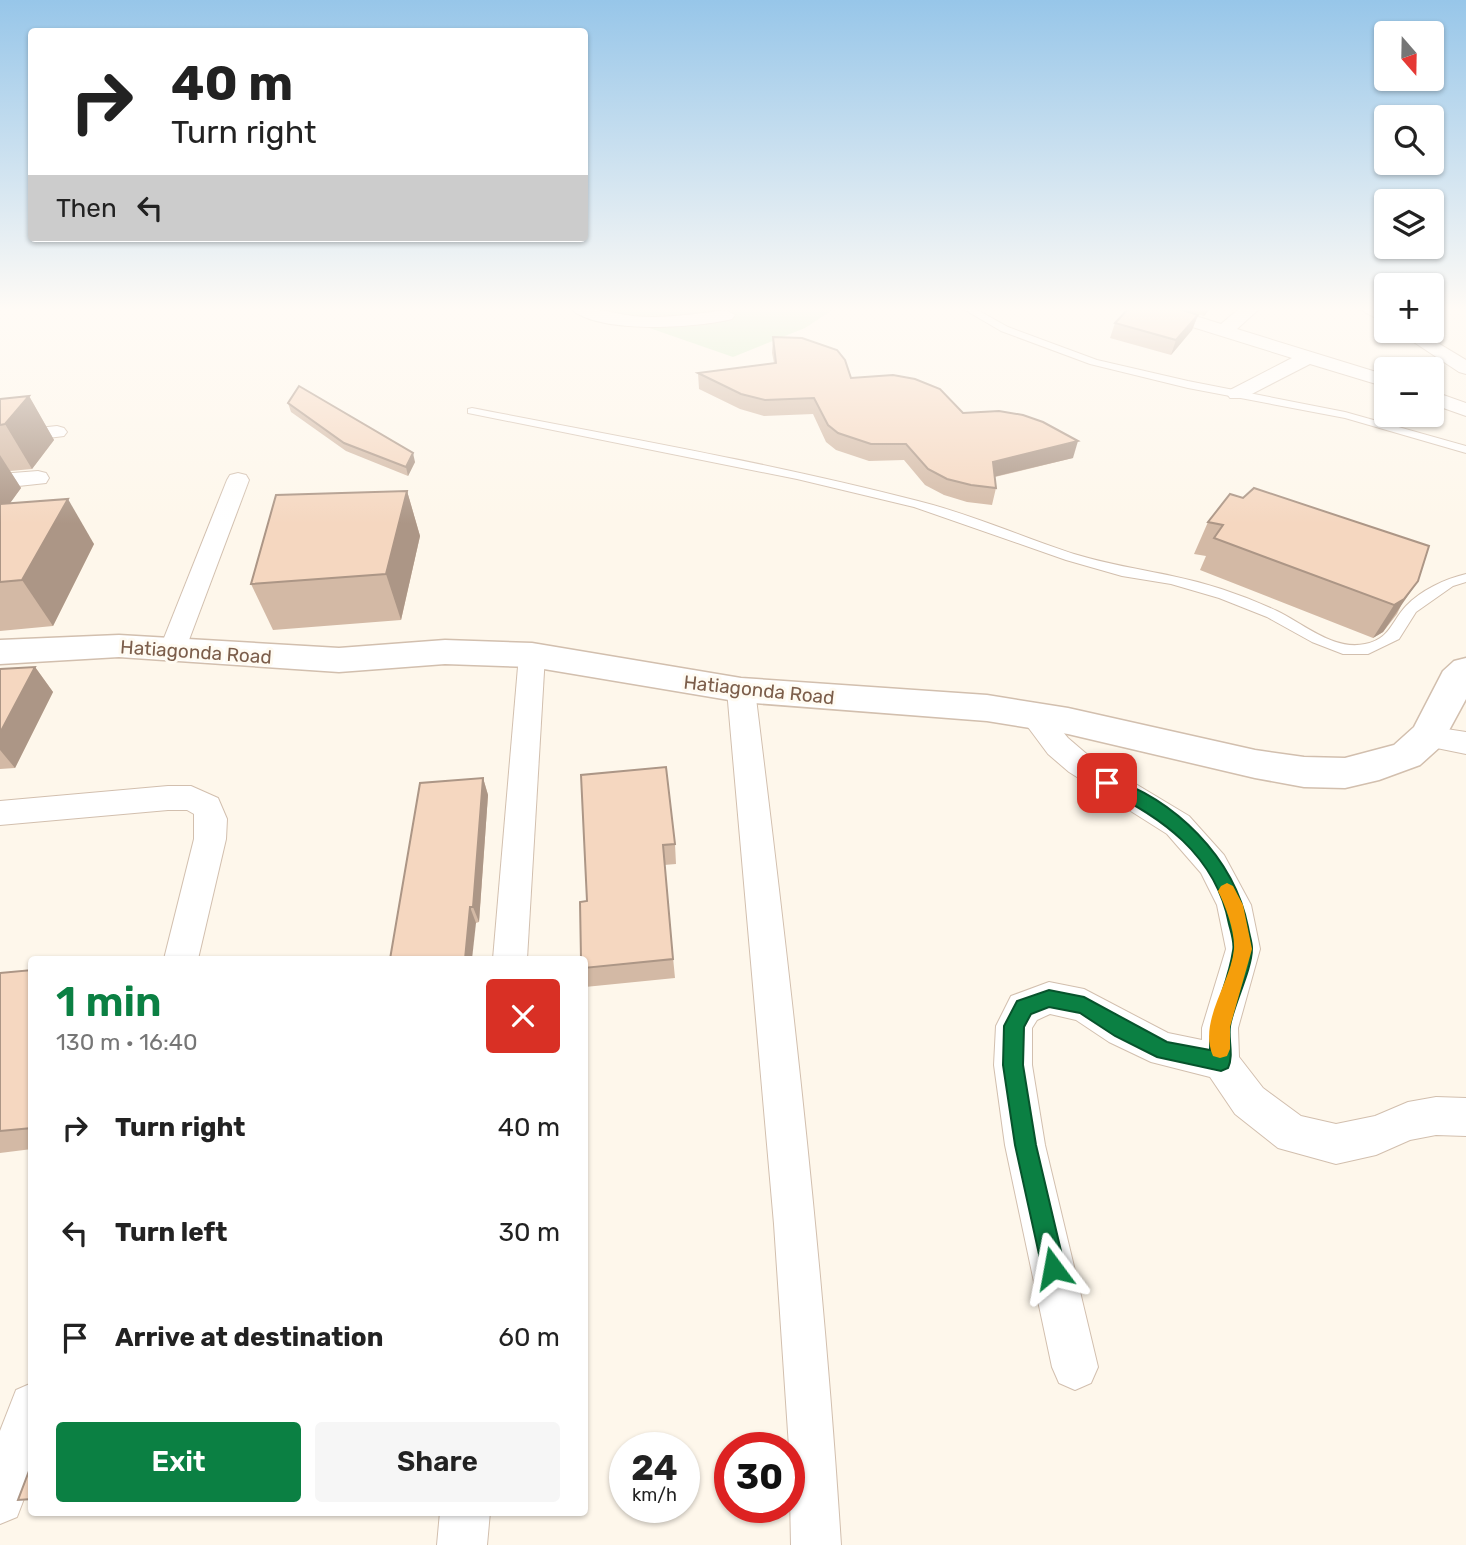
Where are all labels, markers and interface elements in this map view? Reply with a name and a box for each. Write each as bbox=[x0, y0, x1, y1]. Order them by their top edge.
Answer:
north arrow bbox=[1374, 21, 1444, 91]
map controls bbox=[1374, 21, 1444, 427]
text: 40 m bbox=[171, 54, 293, 112]
icon: right bbox=[56, 56, 147, 147]
button: search bbox=[1374, 105, 1444, 175]
text: Turn right bbox=[171, 113, 316, 151]
icon: left bbox=[131, 189, 169, 227]
button: layers bbox=[1374, 189, 1444, 259]
text: Then bbox=[56, 193, 117, 224]
button: + bbox=[1374, 273, 1444, 343]
button: − bbox=[1374, 357, 1444, 427]
street label: Hatiagonda Road bbox=[120, 635, 272, 669]
street label: Hatiagonda Road bbox=[682, 671, 836, 709]
pin bbox=[1077, 753, 1137, 813]
icon: arrive bbox=[1088, 764, 1126, 802]
text: 1 min bbox=[56, 977, 162, 1027]
button: close bbox=[486, 979, 560, 1053]
text: 130 m · 16:40 bbox=[56, 1028, 198, 1056]
icon: right bbox=[56, 1109, 94, 1147]
text: Turn right bbox=[115, 1112, 245, 1143]
text: 40 m bbox=[498, 1112, 560, 1143]
icon: left bbox=[56, 1214, 94, 1252]
text: Turn left bbox=[115, 1217, 227, 1248]
text: 30 m bbox=[498, 1217, 560, 1248]
position arrow bbox=[1016, 1231, 1090, 1305]
icon: arrive bbox=[56, 1319, 94, 1357]
text: Arrive at destination bbox=[115, 1322, 383, 1353]
text: 60 m bbox=[498, 1322, 560, 1353]
button: Exit bbox=[56, 1422, 301, 1502]
button: Share bbox=[315, 1422, 560, 1502]
speed limit sign: 30 bbox=[714, 1432, 805, 1523]
text: 24 bbox=[631, 1447, 678, 1489]
text: km/h bbox=[632, 1484, 677, 1506]

